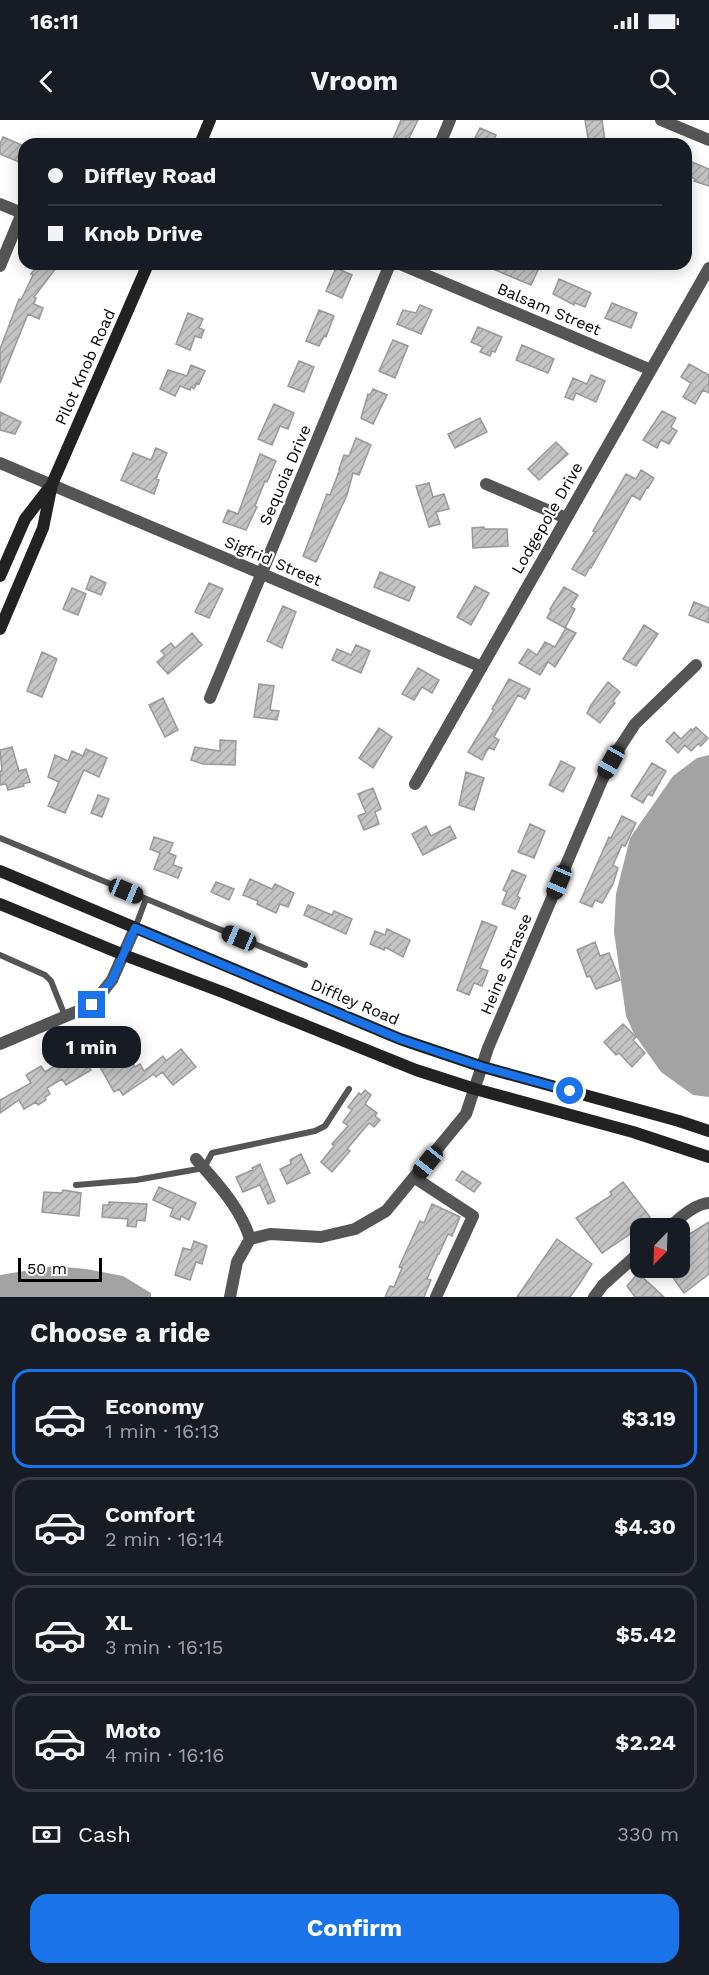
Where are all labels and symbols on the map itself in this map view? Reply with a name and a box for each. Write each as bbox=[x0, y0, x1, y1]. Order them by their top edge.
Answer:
street label: Balsam Street bbox=[494, 279, 604, 339]
street label: Pilot Knob Road bbox=[51, 306, 119, 428]
street label: Sequoia Drive bbox=[255, 422, 315, 528]
street label: Lodgepole Drive bbox=[507, 459, 587, 577]
street label: Sigfrid Street bbox=[222, 532, 325, 590]
car bbox=[594, 742, 628, 782]
car bbox=[544, 862, 574, 902]
car bbox=[106, 876, 146, 906]
street label: Heine Strasse bbox=[476, 911, 536, 1017]
car bbox=[219, 923, 259, 953]
street label: Diffley Road bbox=[308, 975, 402, 1029]
route end bbox=[78, 991, 105, 1018]
callout: 1 min bbox=[42, 1026, 142, 1068]
route start bbox=[556, 1077, 583, 1104]
car bbox=[410, 1142, 446, 1182]
north arrow bbox=[630, 1218, 690, 1278]
scale bar bbox=[18, 1255, 102, 1282]

